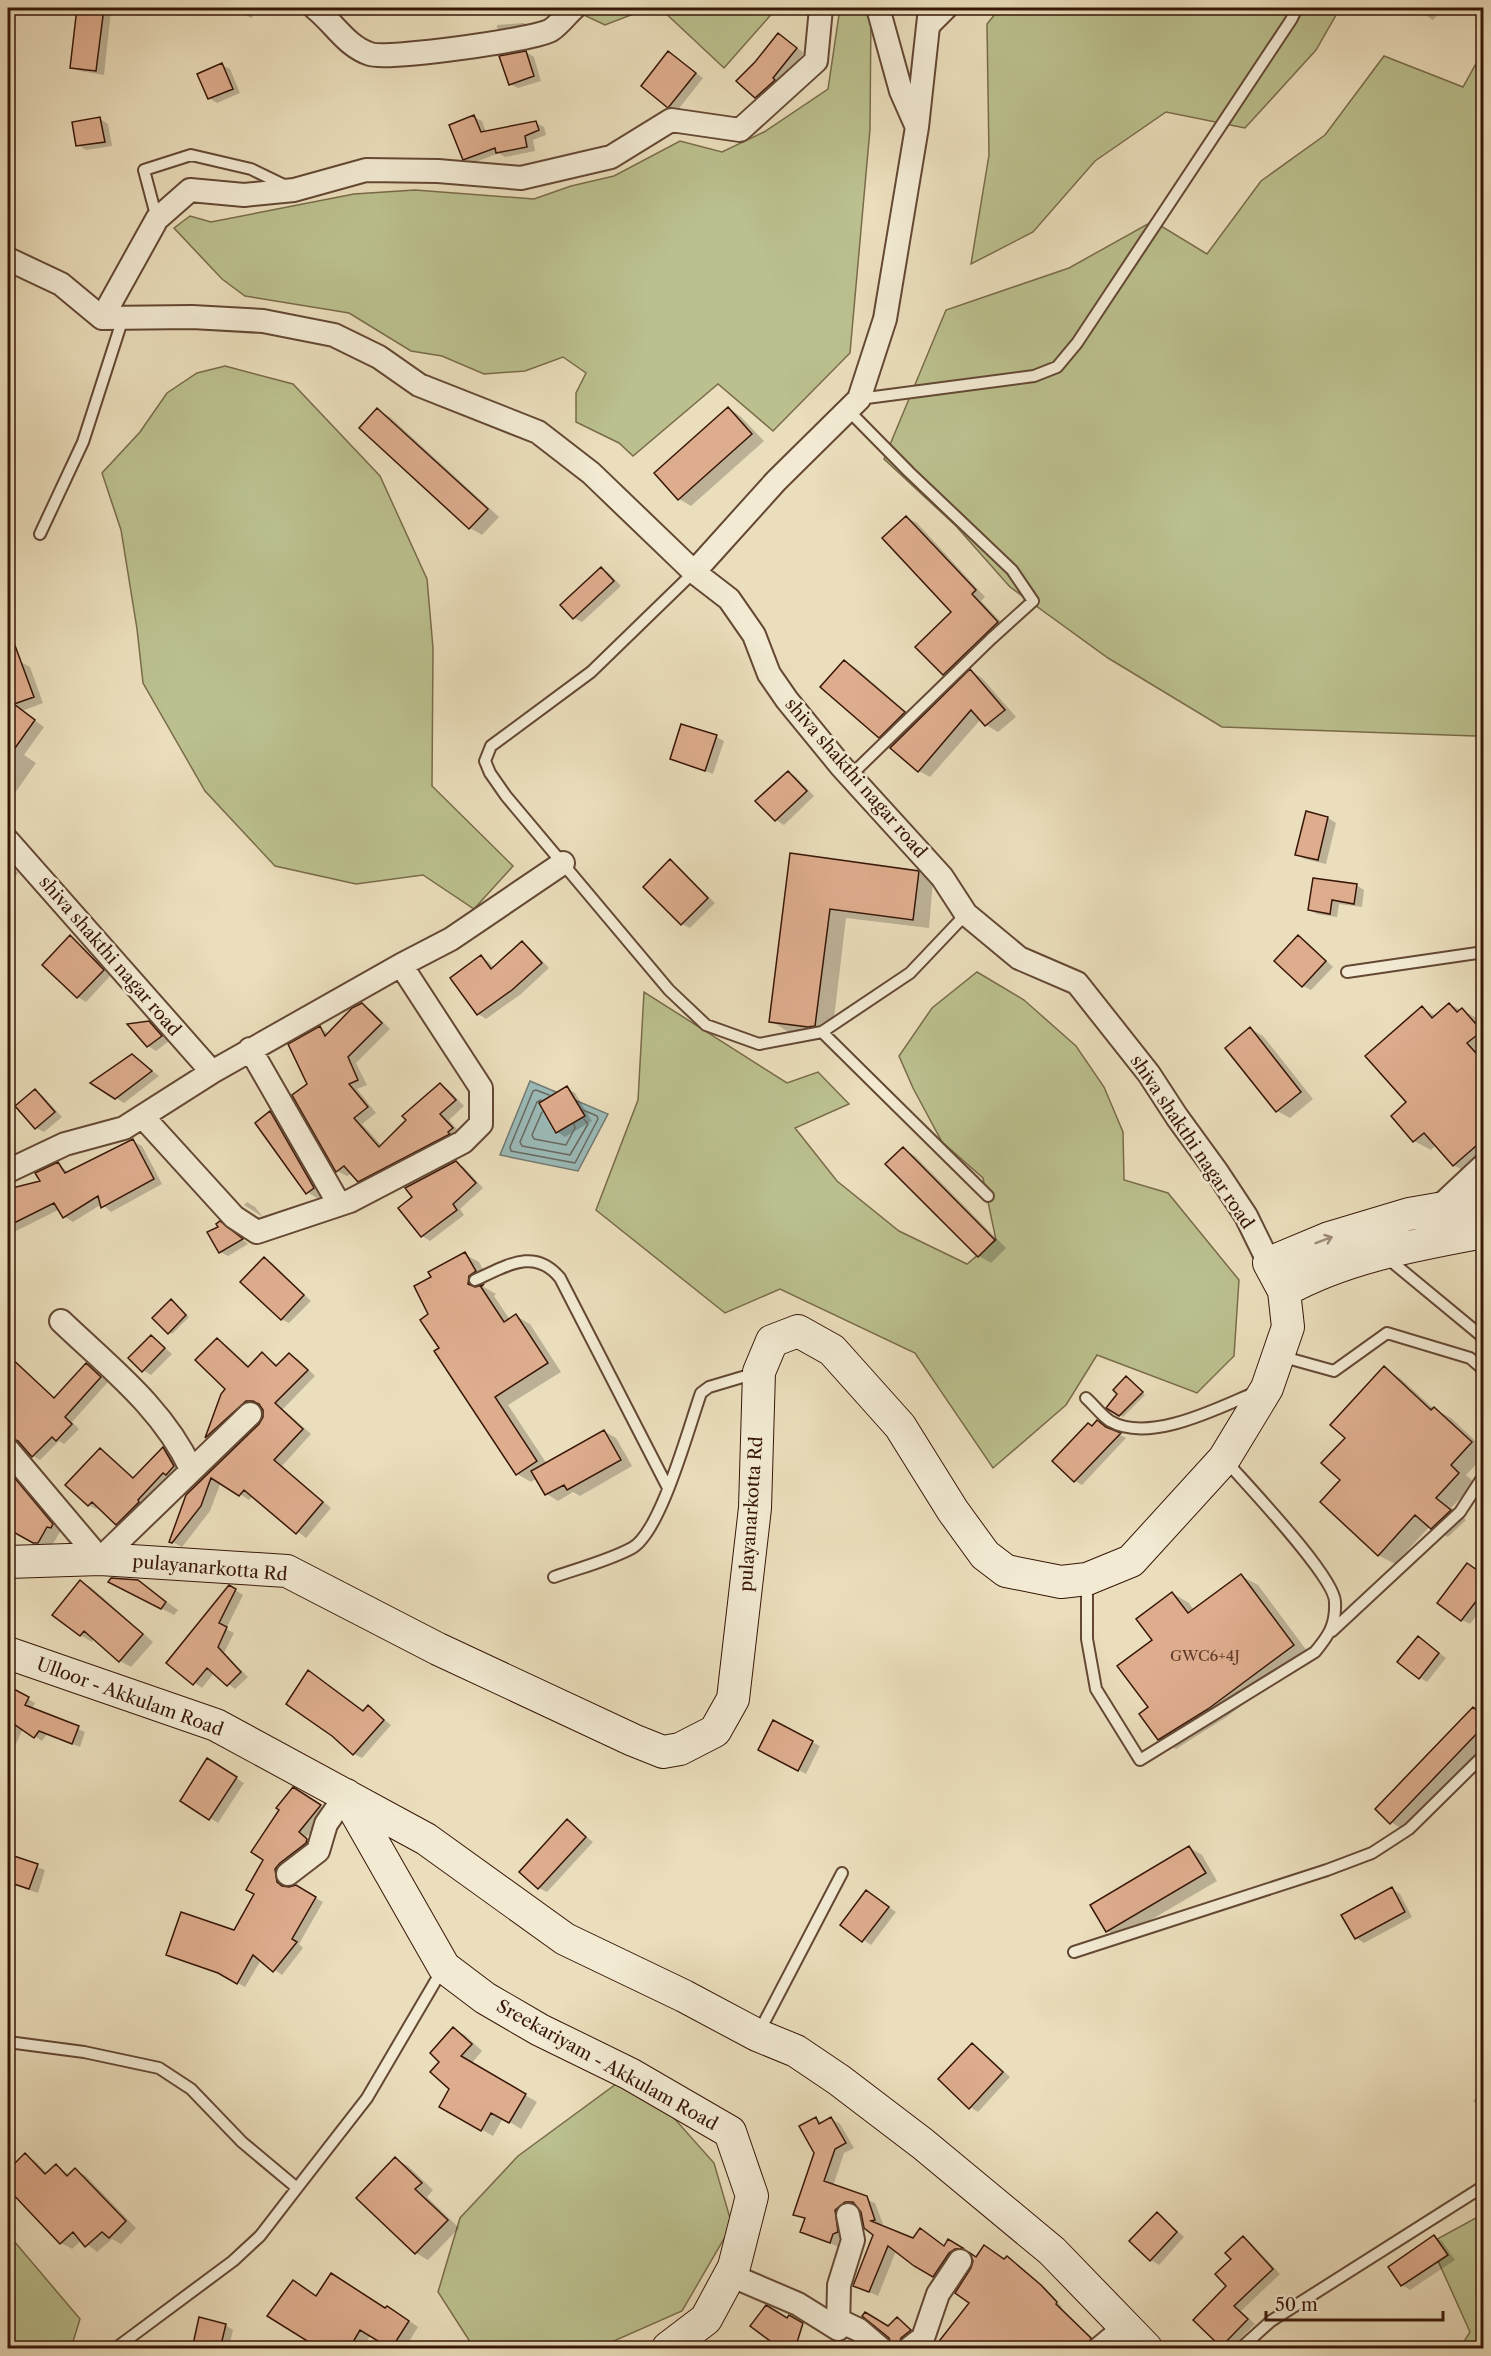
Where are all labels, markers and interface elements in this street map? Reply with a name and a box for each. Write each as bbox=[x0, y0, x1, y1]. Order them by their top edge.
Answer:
street label: shiva shakthi nagar road bbox=[780, 693, 932, 863]
street label: shiva shakthi nagar road bbox=[34, 871, 186, 1041]
street label: shiva shakthi nagar road bbox=[1126, 1051, 1258, 1233]
one-way arrow bbox=[1314, 1234, 1332, 1245]
street label: pulayanarkotta Rd bbox=[735, 1436, 767, 1592]
street label: pulayanarkotta Rd bbox=[132, 1550, 288, 1586]
house number: GWC6+4J bbox=[1170, 1646, 1240, 1665]
street label: Ulloor - Akkulam Road bbox=[34, 1653, 226, 1741]
street label: Sreekariyam - Akkulam Road bbox=[492, 1995, 722, 2135]
scale bar bbox=[1266, 2284, 1443, 2322]
text: 50 m bbox=[1275, 2294, 1318, 2316]

